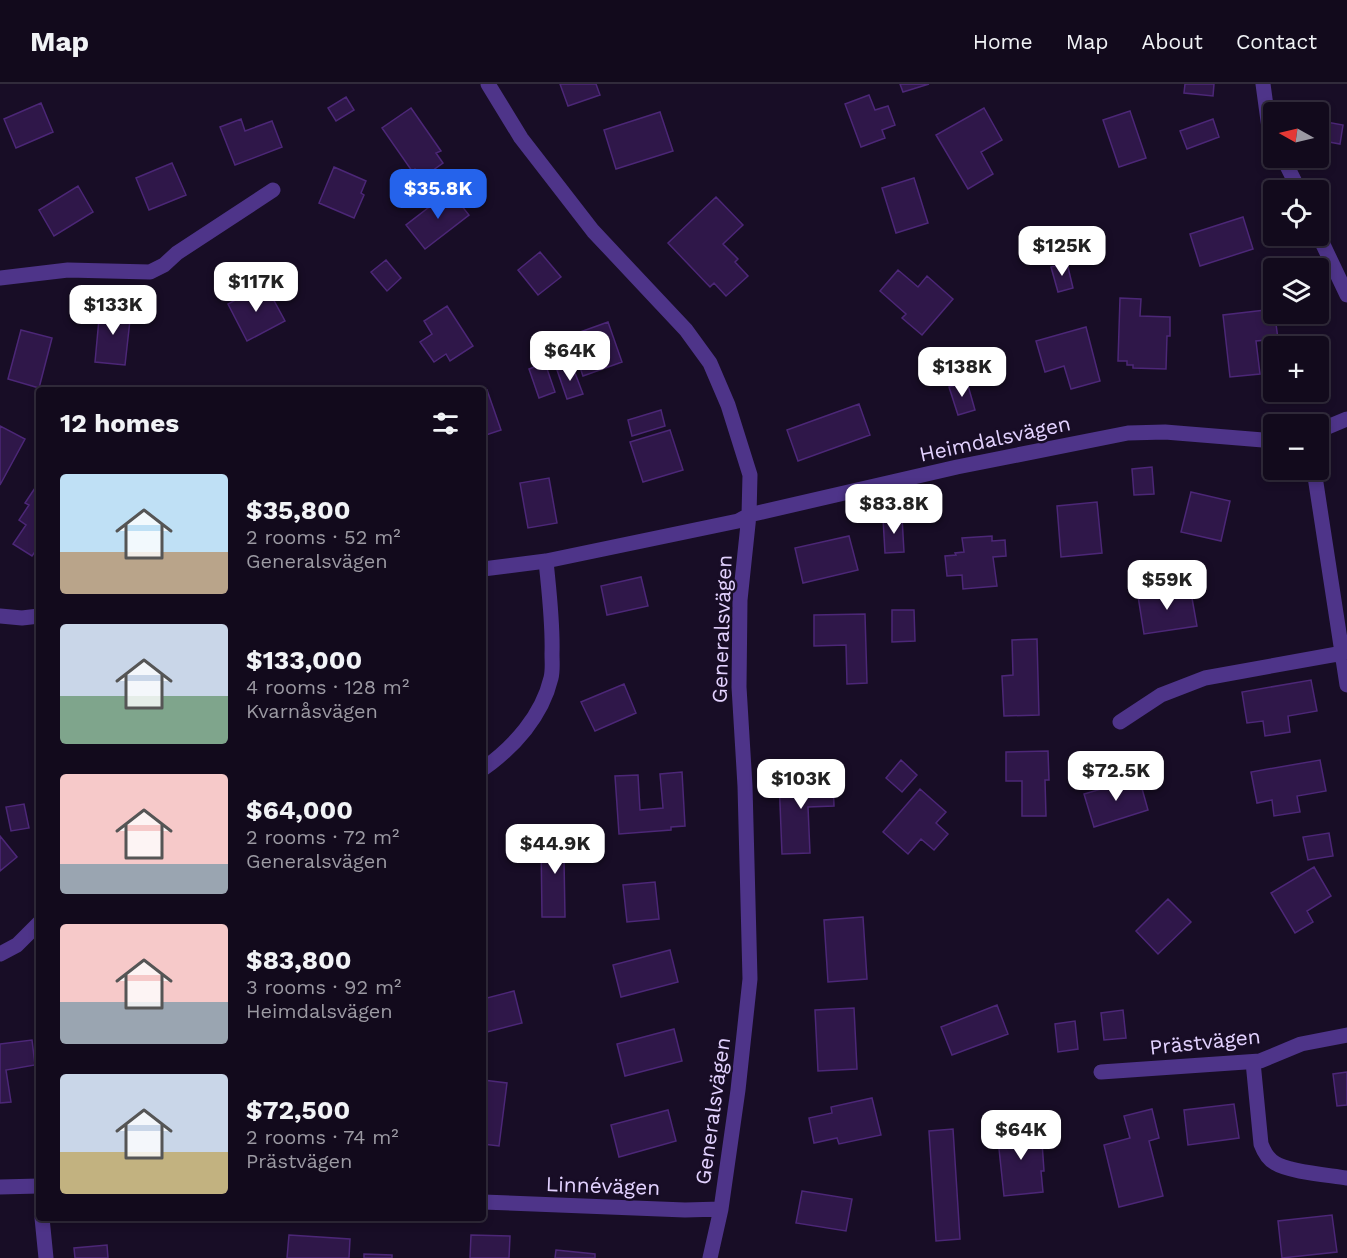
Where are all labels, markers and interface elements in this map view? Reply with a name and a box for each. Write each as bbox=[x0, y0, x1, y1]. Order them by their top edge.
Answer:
text: Map bbox=[30, 25, 89, 58]
text: Home bbox=[973, 29, 1033, 54]
text: Map bbox=[1066, 29, 1109, 54]
text: About bbox=[1142, 29, 1203, 54]
text: Contact bbox=[1236, 29, 1317, 54]
north arrow bbox=[1263, 102, 1329, 168]
map controls bbox=[1263, 102, 1329, 480]
pin: $35.8K bbox=[389, 169, 487, 220]
text: $35.8K bbox=[404, 176, 472, 200]
button: locate bbox=[1263, 180, 1329, 246]
pin: $125K bbox=[1020, 226, 1104, 277]
text: $125K bbox=[1033, 233, 1091, 257]
button: layers bbox=[1263, 258, 1329, 324]
pin: $117K bbox=[214, 262, 298, 313]
text: $117K bbox=[228, 269, 284, 293]
pin: $133K bbox=[71, 285, 155, 336]
text: $133K bbox=[83, 292, 143, 316]
pin: $64K bbox=[534, 331, 606, 382]
button: + bbox=[1263, 336, 1329, 402]
text: $64K bbox=[544, 338, 596, 362]
pin: $138K bbox=[920, 347, 1004, 398]
text: $138K bbox=[932, 354, 992, 378]
icon: filters bbox=[429, 407, 462, 440]
text: 12 homes bbox=[60, 408, 179, 438]
street label: Heimdalsvägen bbox=[917, 410, 1073, 467]
button: − bbox=[1263, 414, 1329, 480]
pin: $83.8K bbox=[845, 484, 943, 535]
text: $83.8K bbox=[859, 491, 929, 515]
text: $35,800 bbox=[246, 495, 351, 525]
icon: home bbox=[108, 498, 180, 570]
text: 2 rooms · 52 m² bbox=[246, 525, 401, 549]
text: Generalsvägen bbox=[246, 549, 388, 573]
street label: Generalsvägen bbox=[706, 554, 737, 704]
pin: $59K bbox=[1131, 560, 1203, 611]
text: $59K bbox=[1142, 567, 1192, 591]
text: $133,000 bbox=[246, 645, 362, 675]
icon: home bbox=[108, 648, 180, 720]
text: 4 rooms · 128 m² bbox=[246, 675, 409, 699]
text: Kvarnåsvägen bbox=[246, 699, 378, 723]
pin: $72.5K bbox=[1067, 751, 1165, 802]
text: $72.5K bbox=[1082, 758, 1150, 782]
pin: $103K bbox=[759, 759, 843, 810]
text: $103K bbox=[771, 766, 831, 790]
text: $64,000 bbox=[246, 795, 353, 825]
icon: home bbox=[108, 798, 180, 870]
pin: $44.9K bbox=[506, 824, 604, 875]
text: 2 rooms · 72 m² bbox=[246, 825, 399, 849]
text: $44.9K bbox=[520, 831, 590, 855]
text: Generalsvägen bbox=[246, 849, 388, 873]
text: $83,800 bbox=[246, 945, 352, 975]
icon: home bbox=[108, 948, 180, 1020]
text: 3 rooms · 92 m² bbox=[246, 975, 401, 999]
text: Heimdalsvägen bbox=[246, 999, 393, 1023]
street label: Prästvägen bbox=[1148, 1023, 1262, 1060]
street label: Generalsvägen bbox=[690, 1036, 735, 1186]
text: $72,500 bbox=[246, 1095, 350, 1125]
icon: home bbox=[108, 1098, 180, 1170]
pin: $64K bbox=[985, 1110, 1057, 1161]
text: $64K bbox=[995, 1117, 1047, 1141]
text: 2 rooms · 74 m² bbox=[246, 1125, 399, 1149]
text: Prästvägen bbox=[246, 1149, 352, 1173]
street label: Linnévägen bbox=[545, 1171, 661, 1200]

